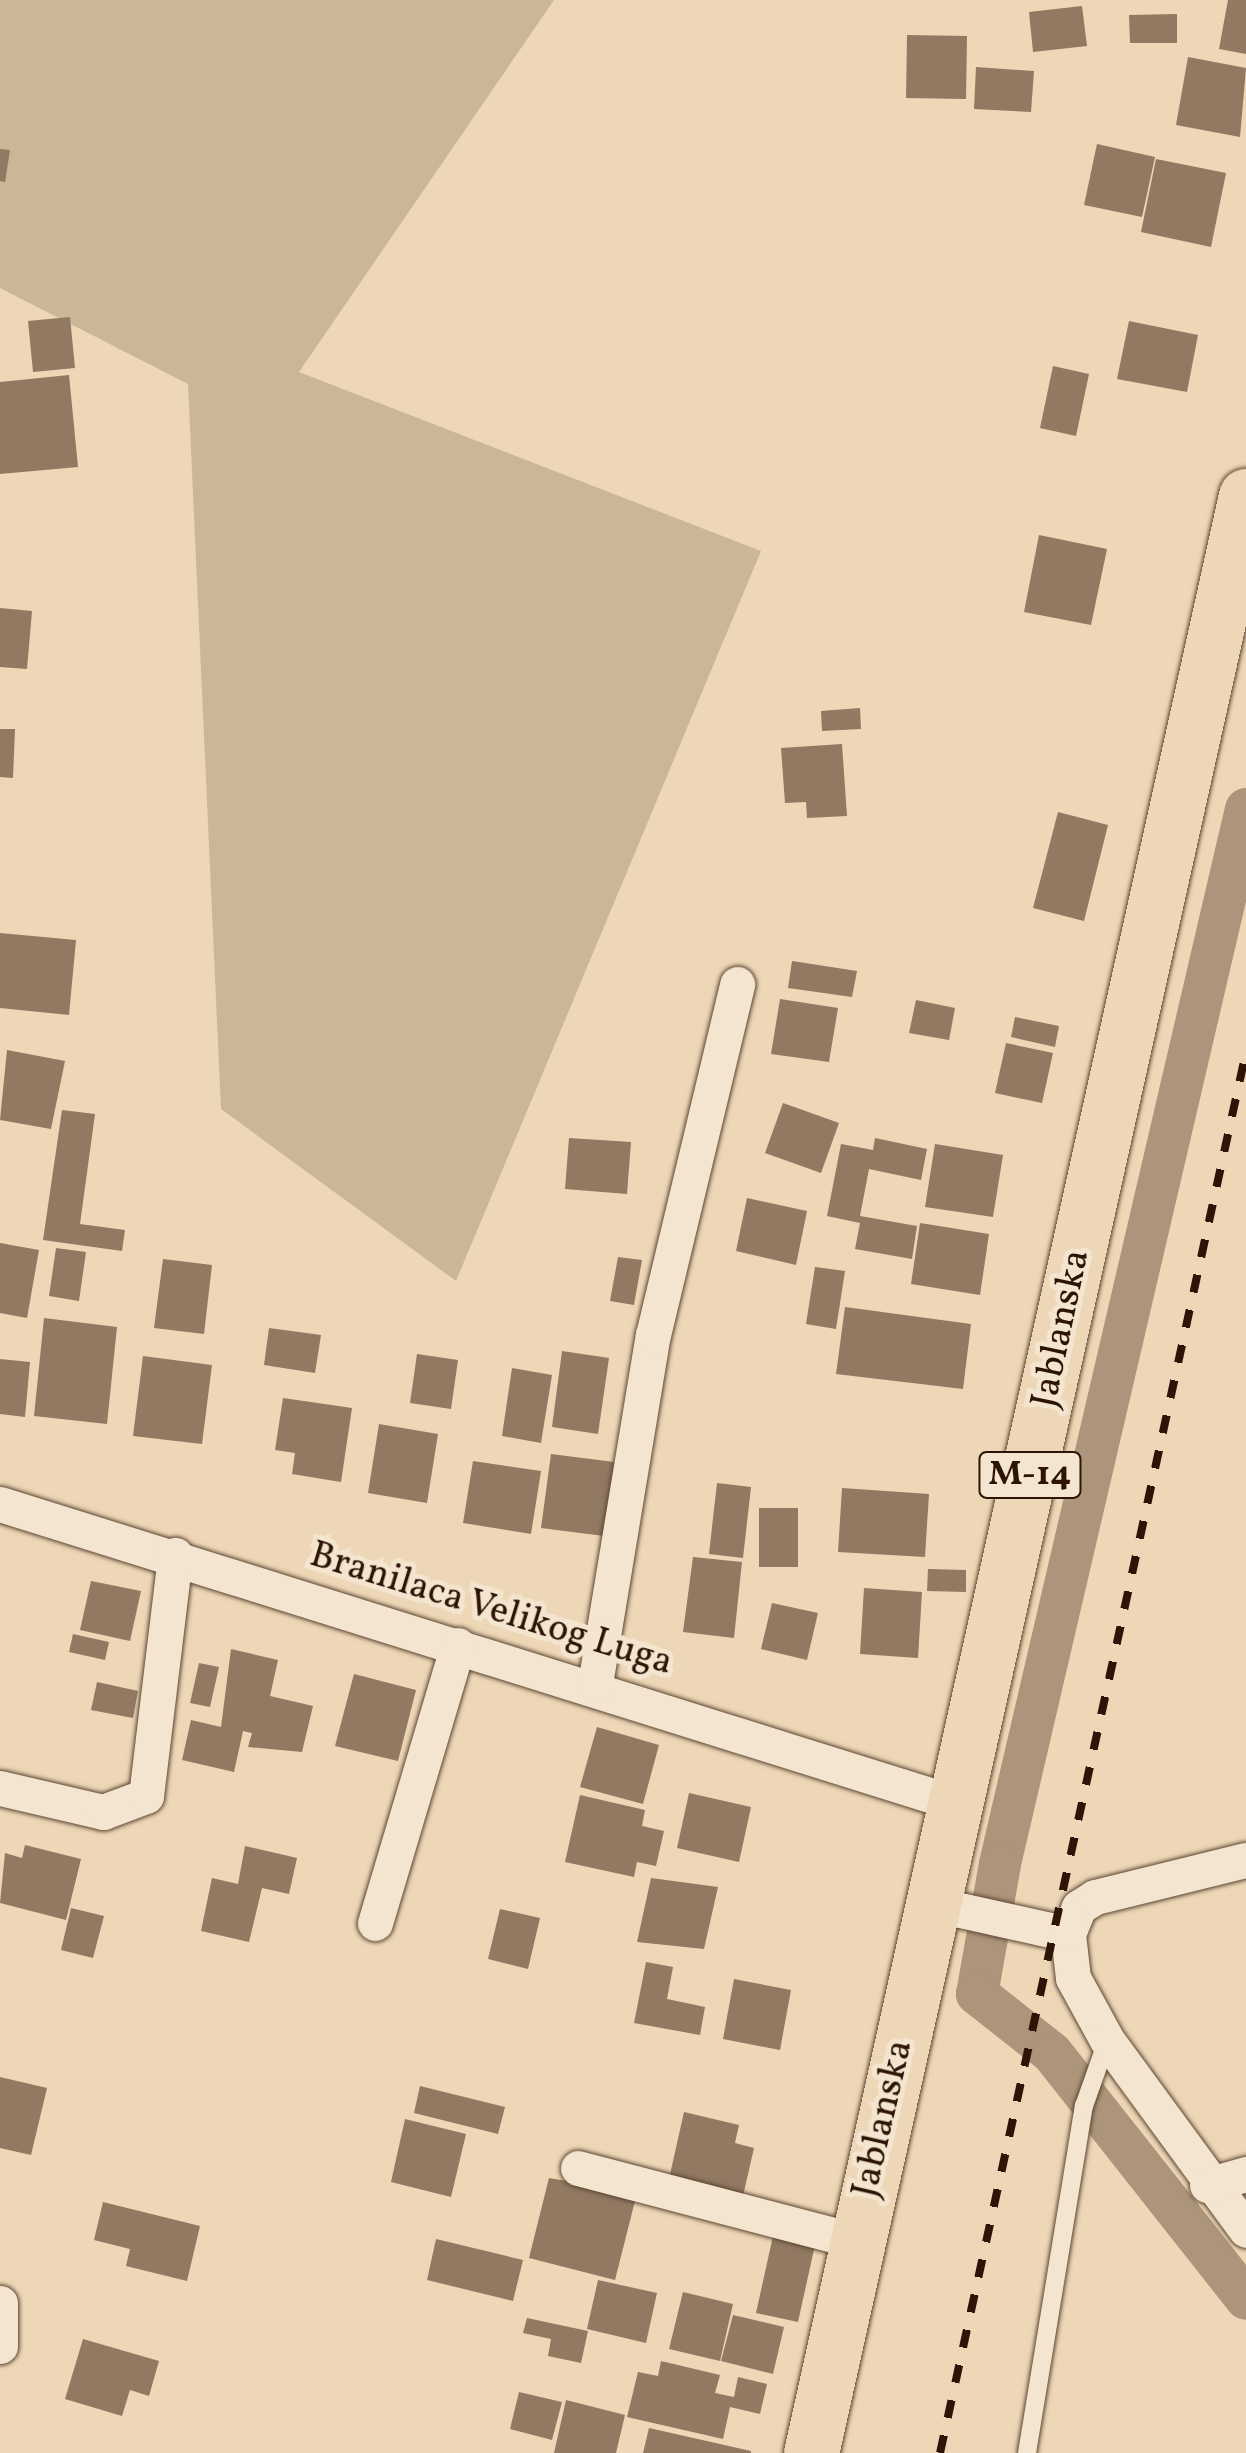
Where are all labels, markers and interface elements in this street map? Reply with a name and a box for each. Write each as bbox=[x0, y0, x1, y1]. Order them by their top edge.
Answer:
street label: Jablanska bbox=[1023, 1246, 1101, 1412]
road number: M-14 bbox=[978, 1445, 1082, 1505]
street label: Branilaca Velikog Luga bbox=[304, 1533, 678, 1687]
street label: Jablanska bbox=[844, 2036, 924, 2202]

